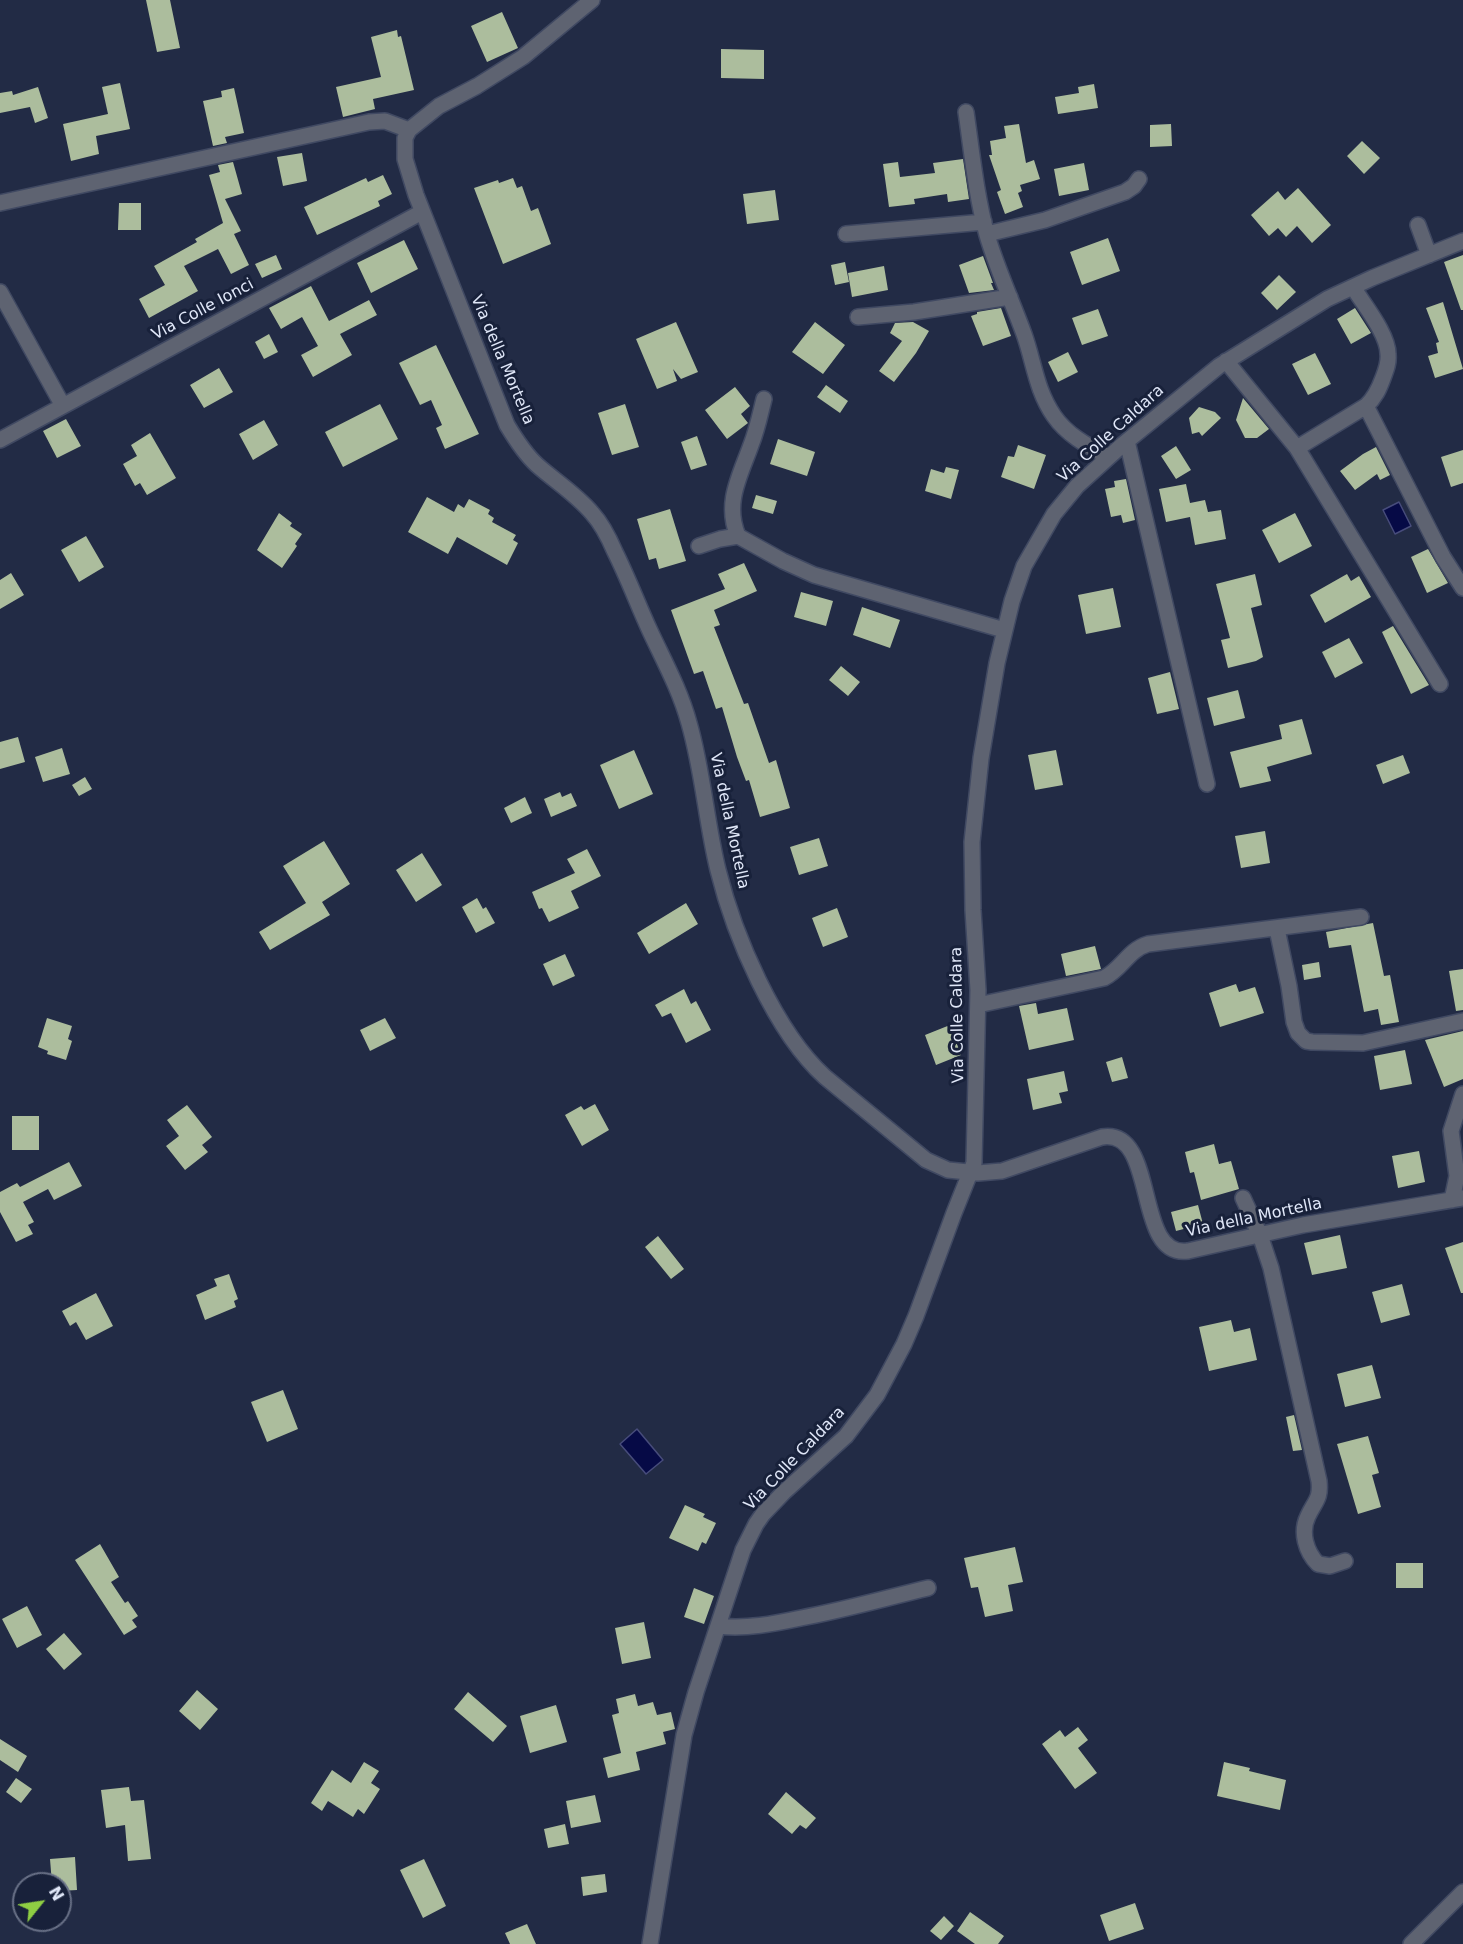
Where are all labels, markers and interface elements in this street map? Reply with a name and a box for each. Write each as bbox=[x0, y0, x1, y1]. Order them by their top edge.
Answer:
street label: Via Colle Ionci bbox=[149, 275, 257, 345]
street label: Via della Mortella bbox=[466, 292, 538, 428]
street label: Via Colle Caldara bbox=[1054, 381, 1168, 487]
street label: Via della Mortella bbox=[705, 751, 753, 891]
street label: Via Colle Caldara bbox=[947, 947, 969, 1083]
street label: Via della Mortella bbox=[1184, 1194, 1324, 1242]
street label: Via Colle Caldara bbox=[741, 1403, 849, 1515]
north arrow bbox=[12, 1872, 72, 1932]
text: N bbox=[45, 1883, 68, 1904]

